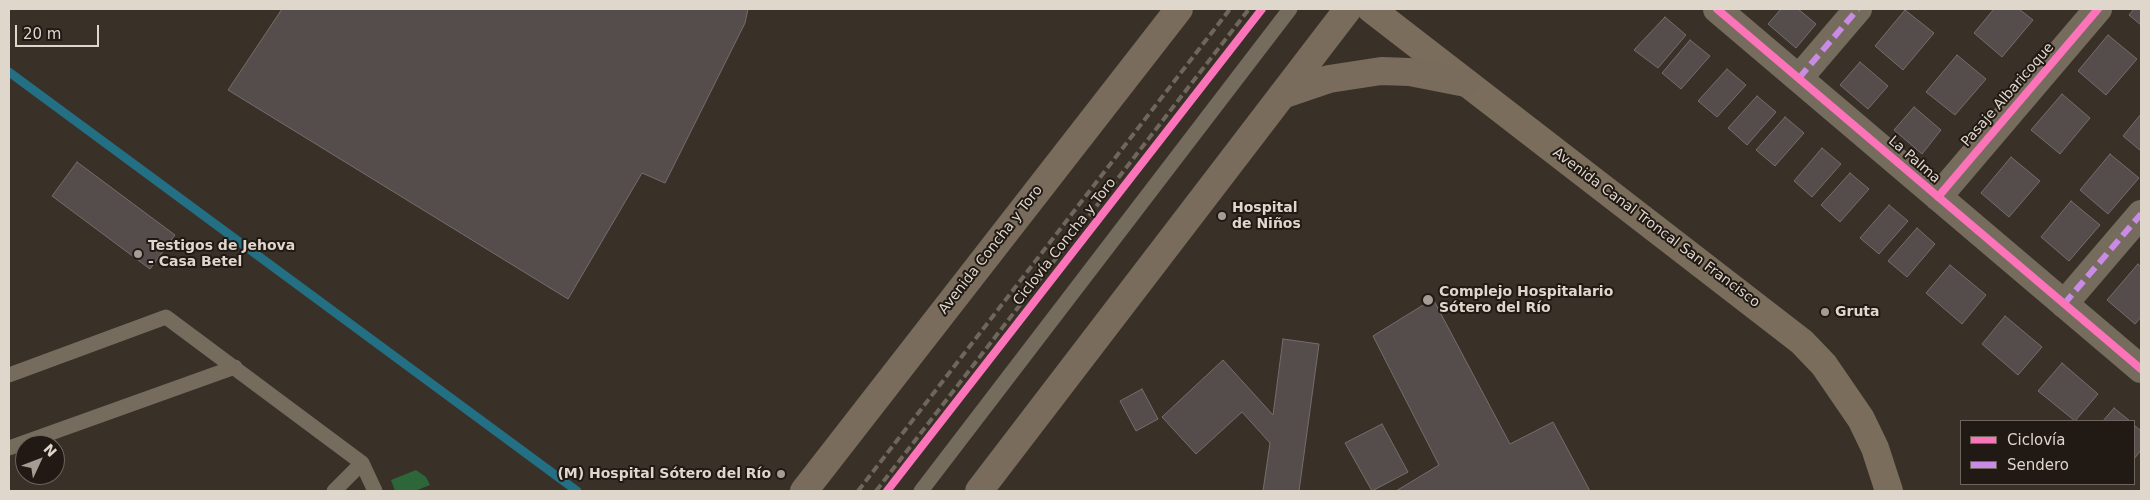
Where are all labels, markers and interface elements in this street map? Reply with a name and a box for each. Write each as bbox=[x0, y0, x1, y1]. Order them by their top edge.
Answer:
scale bar bbox=[18, 15, 101, 47]
text: 20 m bbox=[23, 25, 61, 43]
street label: Pasaje Albaricoque bbox=[1958, 40, 2058, 150]
street label: La Palma bbox=[1885, 133, 1943, 187]
street label: Avenida Canal Troncal San Francisco bbox=[1549, 145, 1763, 311]
street label: Ciclovía Concha y Toro bbox=[1010, 175, 1120, 309]
street label: Avenida Concha y Toro bbox=[936, 182, 1046, 318]
place label: Hospital de Niños bbox=[1232, 200, 1301, 232]
marker: Hospital de Niños bbox=[1216, 210, 1228, 222]
place label: Testigos de Jehova - Casa Betel bbox=[148, 238, 295, 270]
marker: Testigos de Jehova - Casa Betel bbox=[132, 248, 144, 260]
place label: Complejo Hospitalario Sótero del Río bbox=[1439, 284, 1613, 316]
marker: Complejo Hospitalario Sótero del Río bbox=[1421, 293, 1435, 307]
place label: Gruta bbox=[1835, 304, 1880, 320]
marker: Gruta bbox=[1819, 306, 1831, 318]
legend bbox=[1960, 420, 2135, 485]
text: Ciclovía bbox=[2007, 431, 2065, 449]
north arrow bbox=[15, 435, 65, 485]
text: N bbox=[40, 441, 60, 460]
text: Sendero bbox=[2007, 456, 2069, 474]
place label: (M) Hospital Sótero del Río bbox=[557, 466, 771, 482]
marker: (M) Hospital Sótero del Río bbox=[775, 468, 787, 480]

